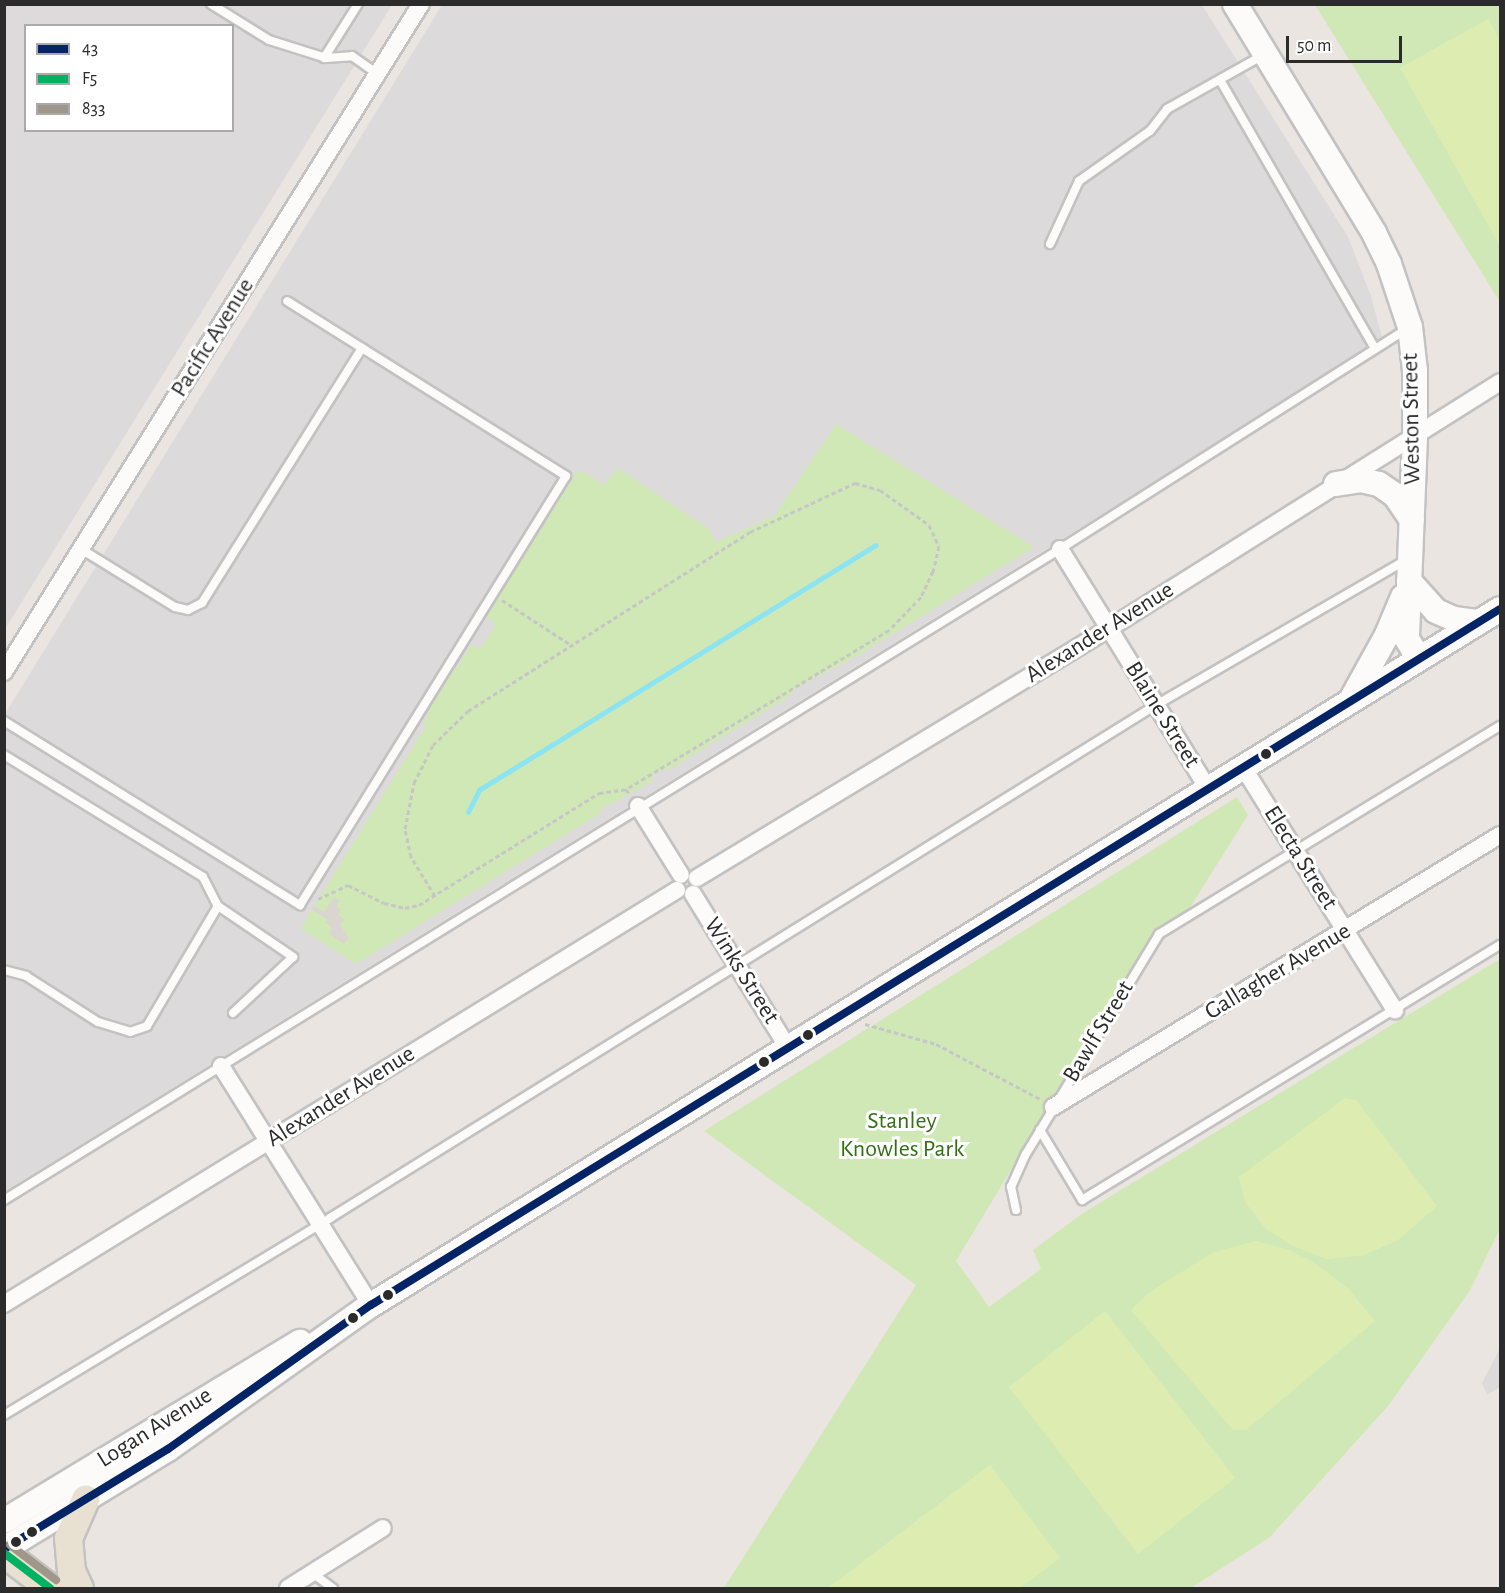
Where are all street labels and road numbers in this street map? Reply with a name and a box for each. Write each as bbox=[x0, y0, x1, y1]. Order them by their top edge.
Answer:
street label: Pacific Avenue bbox=[165, 273, 261, 403]
street label: Weston Street bbox=[1396, 353, 1428, 485]
street label: Alexander Avenue bbox=[1021, 576, 1179, 690]
street label: Blaine Street bbox=[1118, 657, 1206, 773]
street label: Electa Street bbox=[1257, 801, 1343, 915]
street label: Winks Street bbox=[697, 913, 785, 1029]
street label: Gallagher Avenue bbox=[1200, 917, 1356, 1027]
street label: Bawlf Street bbox=[1057, 976, 1141, 1088]
street label: Alexander Avenue bbox=[262, 1040, 420, 1154]
street label: Logan Avenue bbox=[92, 1381, 218, 1475]

